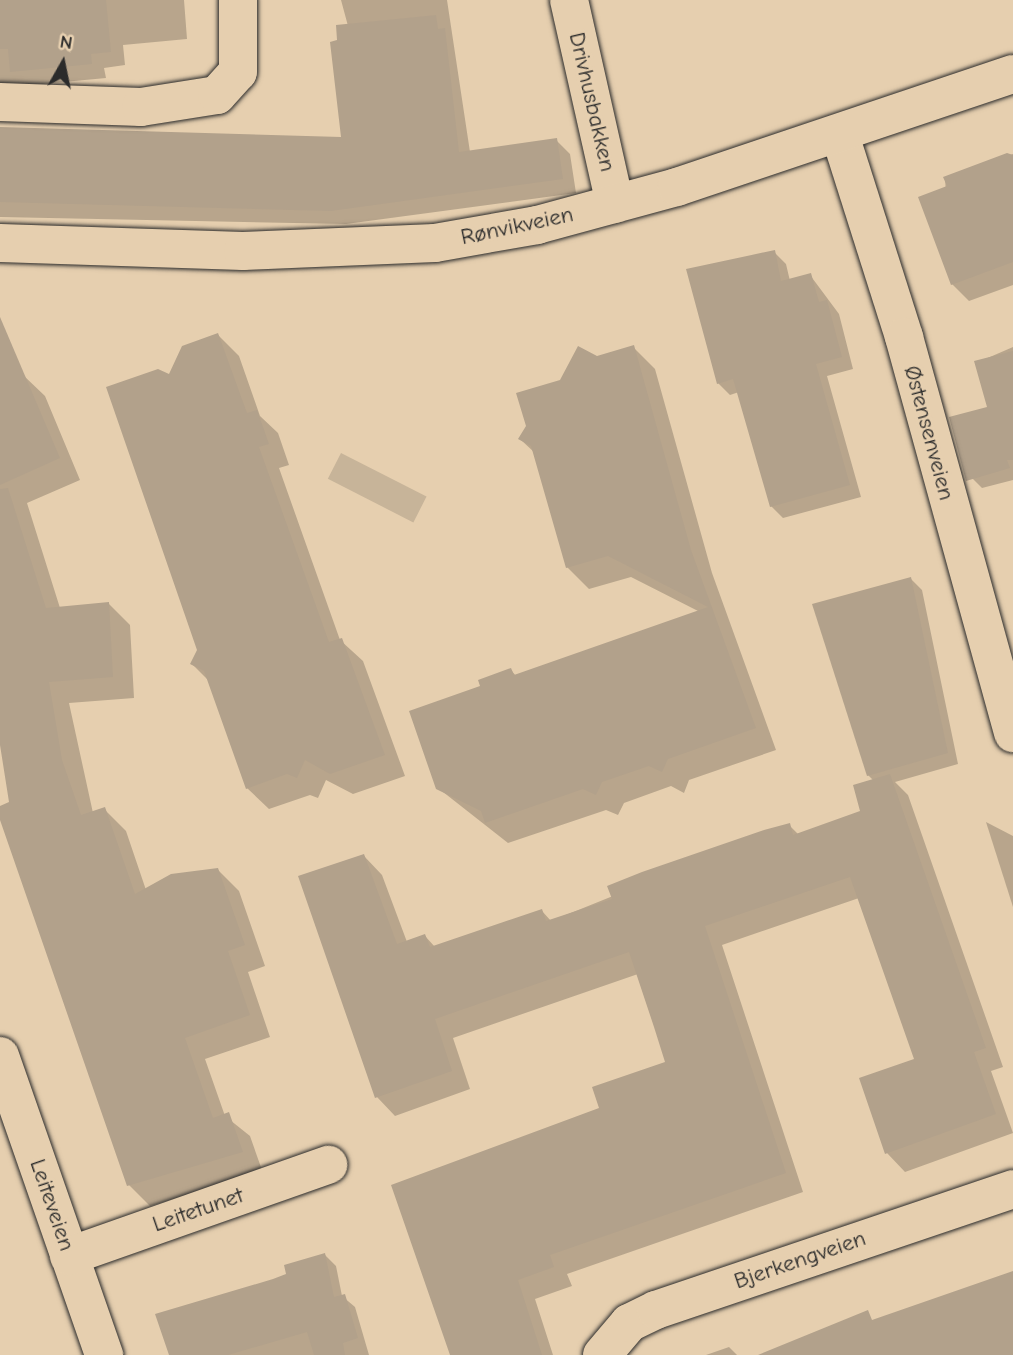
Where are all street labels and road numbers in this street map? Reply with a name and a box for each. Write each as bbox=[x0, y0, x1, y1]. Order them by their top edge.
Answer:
street label: Drivhusbakken bbox=[563, 30, 621, 174]
street label: Rønvikveien bbox=[458, 201, 576, 251]
street label: Østensenveien bbox=[898, 363, 960, 503]
street label: Leiteveien bbox=[23, 1155, 81, 1255]
street label: Leitetunet bbox=[149, 1182, 247, 1238]
street label: Bjerkengveien bbox=[730, 1225, 870, 1295]

